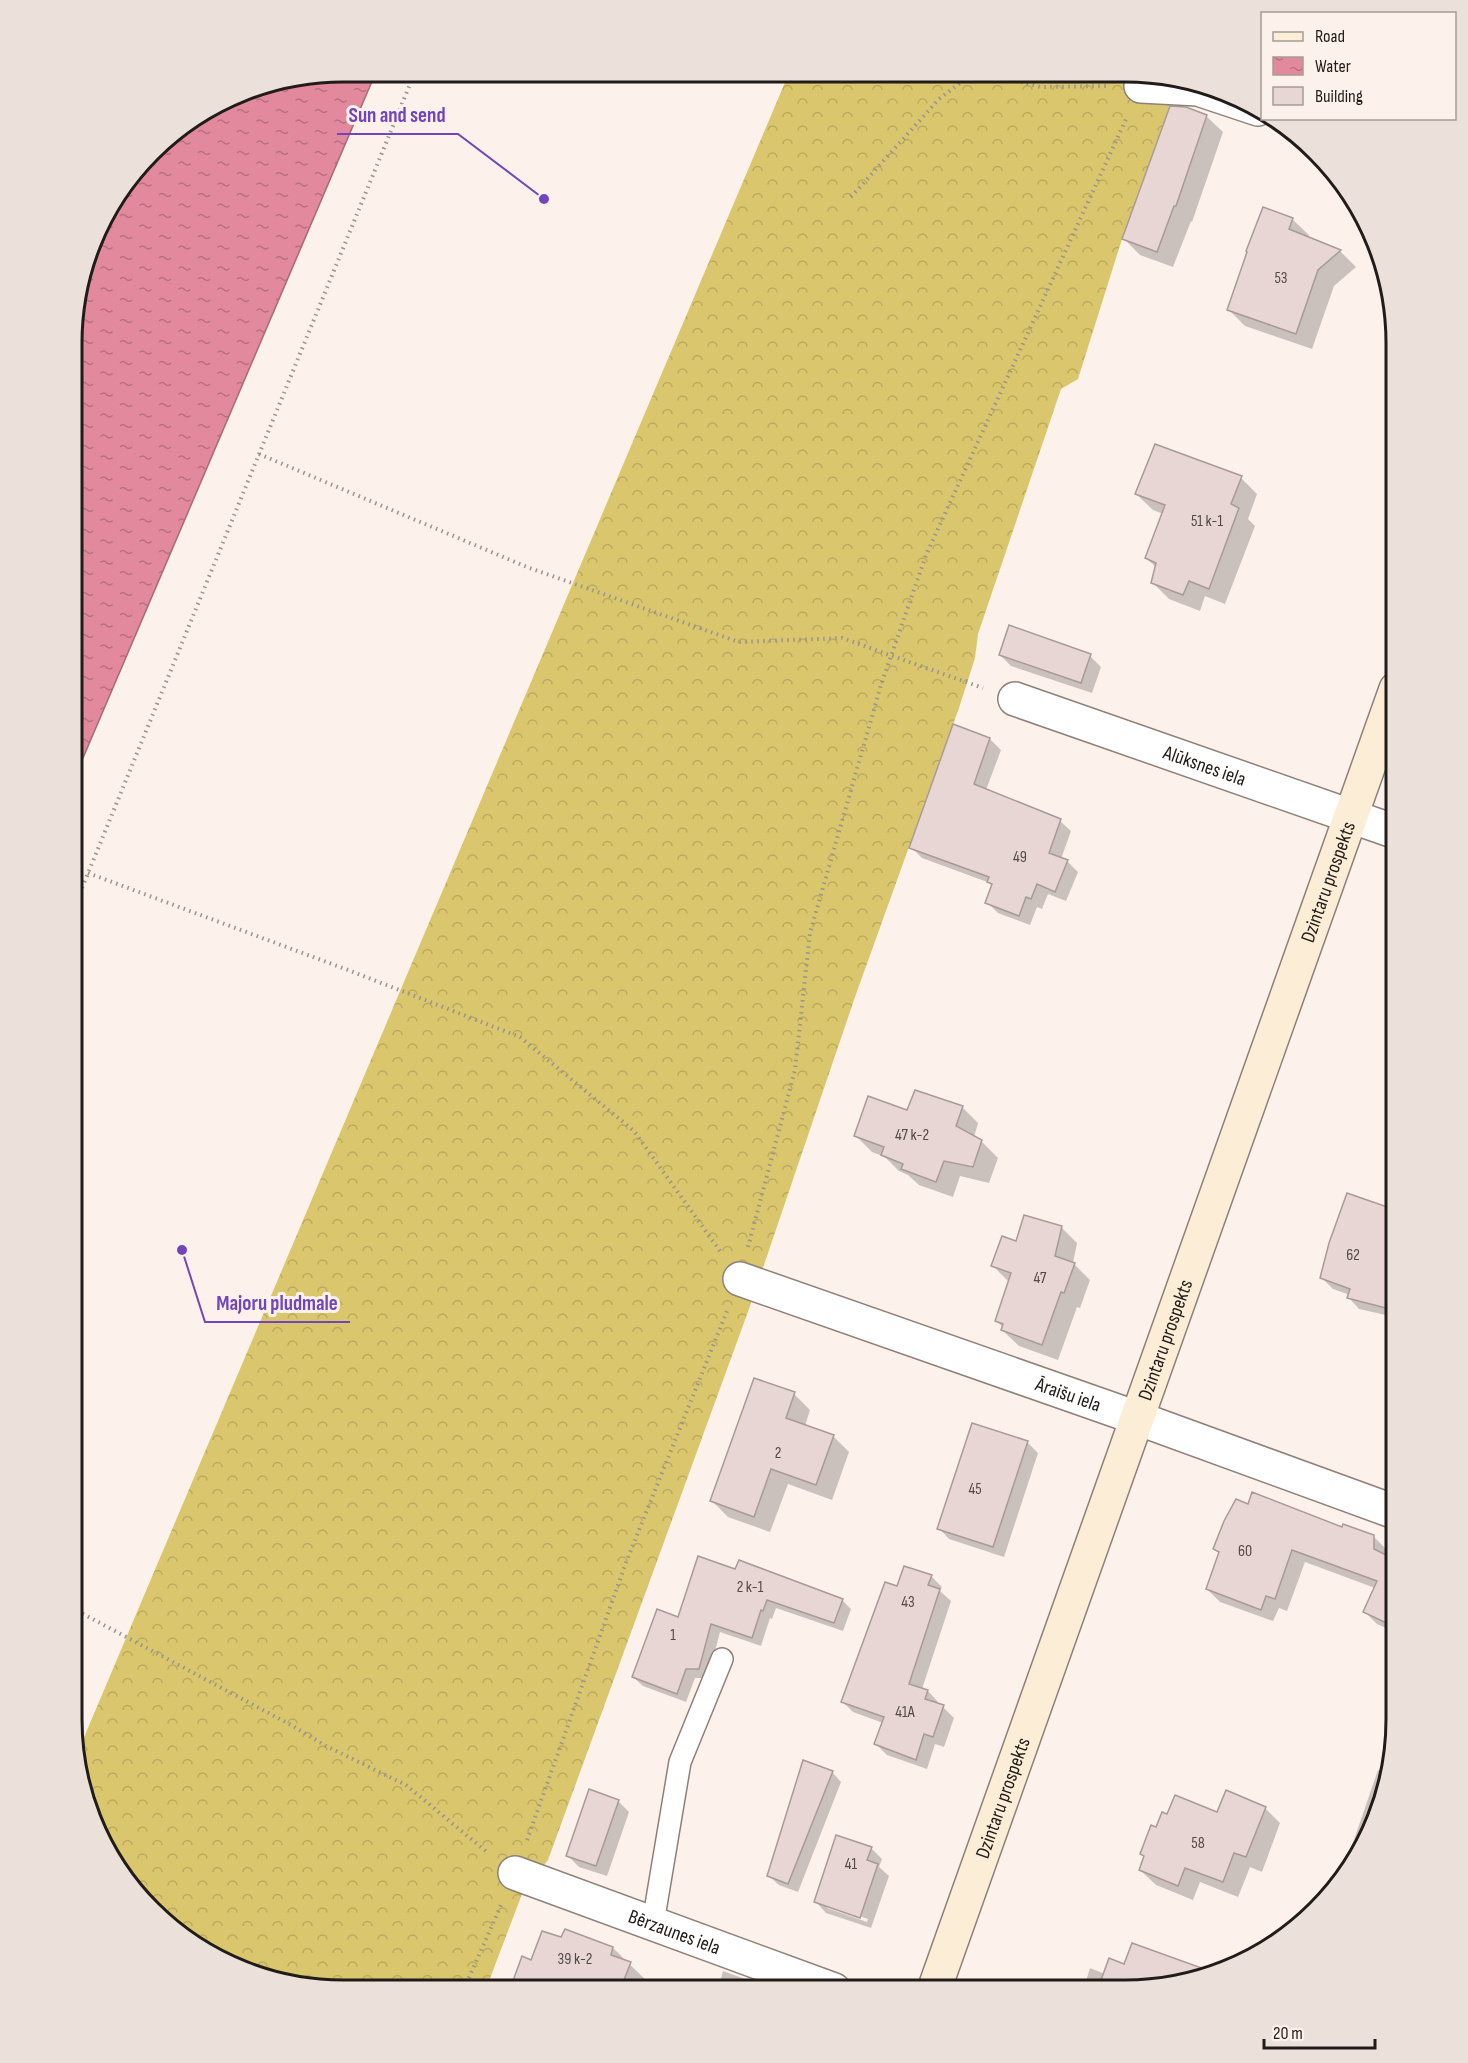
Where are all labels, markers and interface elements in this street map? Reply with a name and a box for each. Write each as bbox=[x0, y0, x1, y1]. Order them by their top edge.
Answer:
legend bbox=[1261, 12, 1456, 120]
text: Road bbox=[1315, 26, 1345, 47]
text: Water bbox=[1315, 56, 1351, 77]
text: Building bbox=[1315, 86, 1363, 107]
callout: Sun and send bbox=[337, 95, 458, 134]
text: Sun and send bbox=[348, 103, 446, 128]
house number: 53 bbox=[1274, 269, 1288, 288]
house number: 51 k-1 bbox=[1191, 512, 1223, 531]
street label: Alūksnes iela bbox=[1159, 740, 1249, 792]
street label: Dzintaru prospekts bbox=[1296, 818, 1361, 946]
house number: 49 bbox=[1013, 848, 1027, 867]
house number: 47 k-2 bbox=[895, 1126, 929, 1145]
house number: 62 bbox=[1346, 1246, 1360, 1265]
house number: 47 bbox=[1034, 1269, 1047, 1288]
street label: Dzintaru prospekts bbox=[1133, 1276, 1198, 1404]
callout: Majoru pludmale bbox=[205, 1283, 350, 1322]
text: Majoru pludmale bbox=[216, 1291, 338, 1316]
street label: Āraišu iela bbox=[1031, 1372, 1104, 1417]
house number: 2 bbox=[775, 1444, 781, 1463]
house number: 45 bbox=[968, 1480, 982, 1499]
house number: 60 bbox=[1238, 1542, 1252, 1561]
house number: 2 k-1 bbox=[737, 1578, 764, 1597]
house number: 43 bbox=[901, 1593, 915, 1612]
house number: 1 bbox=[670, 1626, 676, 1645]
house number: 41A bbox=[895, 1703, 915, 1722]
street label: Dzintaru prospekts bbox=[971, 1734, 1036, 1862]
house number: 58 bbox=[1191, 1834, 1205, 1853]
house number: 41 bbox=[845, 1855, 858, 1874]
street label: Bērzaunes iela bbox=[625, 1905, 724, 1960]
house number: 39 k-2 bbox=[558, 1950, 592, 1969]
scale bar bbox=[1264, 2012, 1375, 2050]
text: 20 m bbox=[1273, 2023, 1303, 2044]

